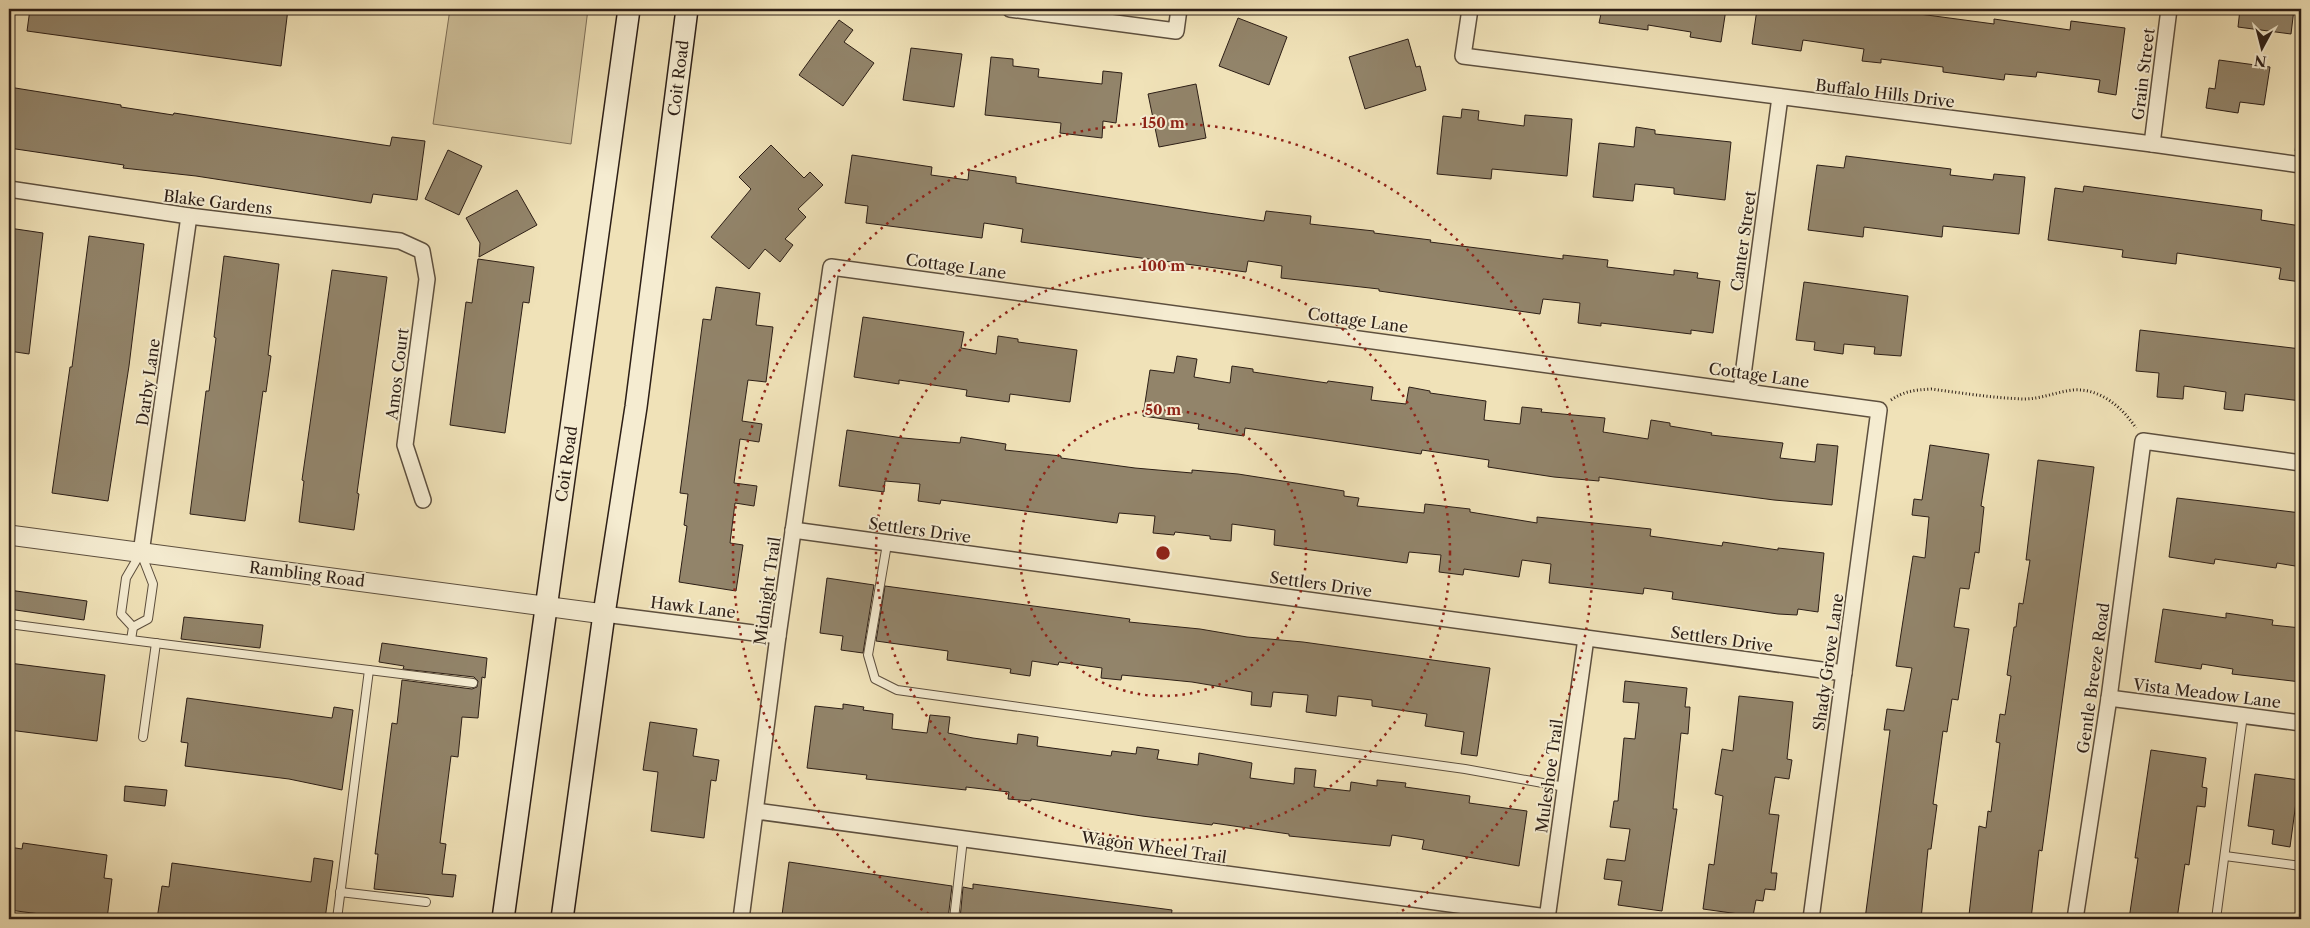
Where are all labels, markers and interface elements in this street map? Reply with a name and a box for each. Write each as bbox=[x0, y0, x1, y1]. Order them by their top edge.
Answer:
north arrow bbox=[2238, 22, 2288, 72]
street label: Grain Street bbox=[2127, 27, 2159, 121]
street label: Coit Road bbox=[663, 39, 693, 117]
text: N bbox=[2253, 51, 2268, 71]
street label: Buffalo Hills Drive bbox=[1814, 75, 1956, 111]
text: 150 m bbox=[1141, 113, 1185, 132]
street label: Blake Gardens bbox=[162, 185, 274, 219]
street label: Canter Street bbox=[1726, 189, 1760, 293]
street label: Cottage Lane bbox=[904, 249, 1008, 283]
text: 100 m bbox=[1141, 256, 1185, 275]
street label: Cottage Lane bbox=[1306, 303, 1410, 337]
street label: Amos Court bbox=[381, 327, 413, 422]
street label: Darby Lane bbox=[132, 337, 164, 427]
street label: Cottage Lane bbox=[1707, 358, 1811, 392]
text: 50 m bbox=[1145, 400, 1181, 419]
street label: Coit Road bbox=[551, 424, 581, 503]
street label: Settlers Drive bbox=[868, 513, 972, 547]
street label: Midnight Trail bbox=[749, 535, 785, 647]
centre of rings bbox=[1154, 544, 1172, 562]
street label: Rambling Road bbox=[248, 557, 366, 591]
street label: Settlers Drive bbox=[1269, 567, 1373, 601]
street label: Hawk Lane bbox=[649, 592, 737, 622]
street label: Shady Grove Lane bbox=[1808, 592, 1848, 732]
street label: Gentle Breeze Road bbox=[2073, 601, 2114, 755]
street label: Settlers Drive bbox=[1670, 622, 1774, 656]
street label: Vista Meadow Lane bbox=[2131, 674, 2282, 712]
street label: Muleshoe Trail bbox=[1531, 718, 1567, 834]
street label: Wagon Wheel Trail bbox=[1079, 827, 1228, 867]

